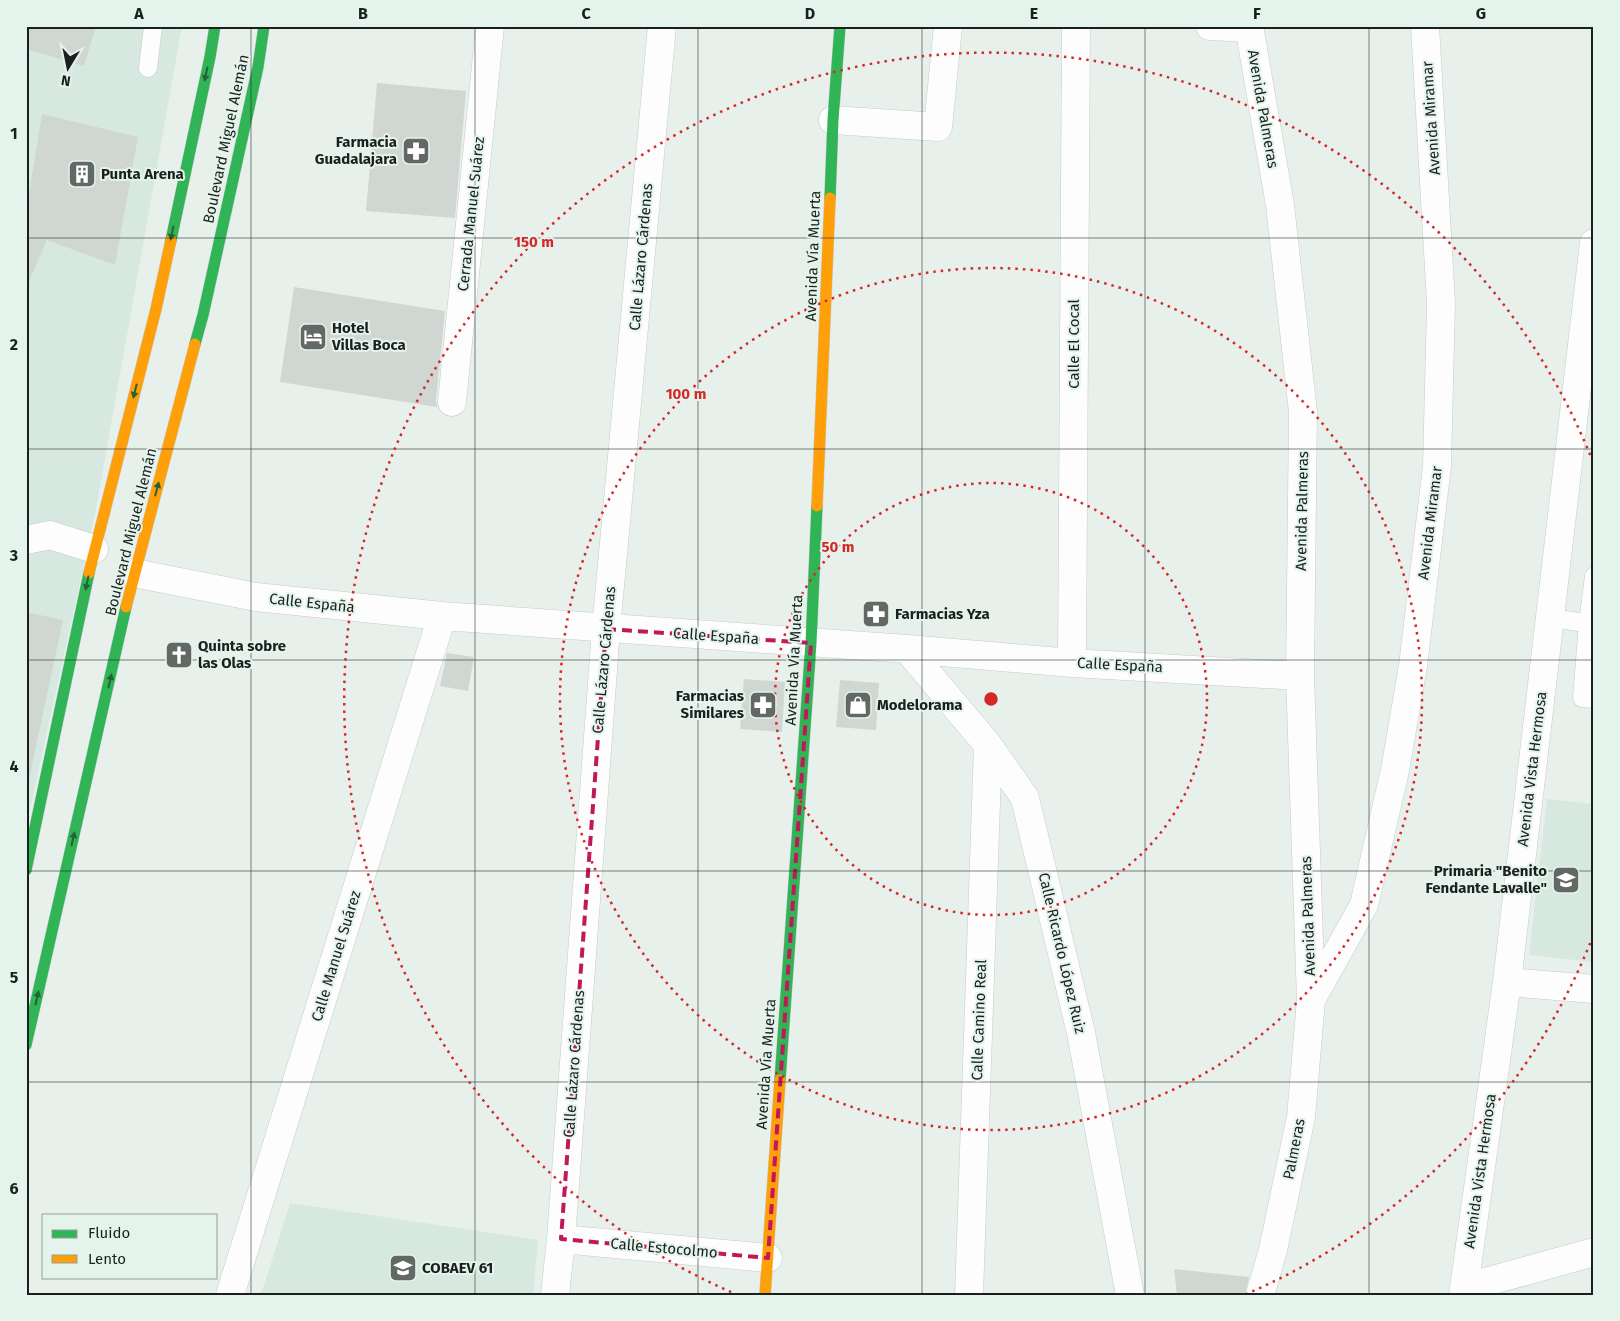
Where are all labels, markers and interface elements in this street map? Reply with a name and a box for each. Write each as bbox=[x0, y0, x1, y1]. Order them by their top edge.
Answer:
text: A bbox=[133, 4, 144, 23]
text: B bbox=[358, 4, 368, 23]
text: C bbox=[581, 4, 591, 23]
text: D bbox=[805, 4, 815, 23]
text: E bbox=[1030, 4, 1038, 23]
text: F bbox=[1253, 4, 1261, 23]
text: G bbox=[1476, 4, 1486, 23]
north arrow bbox=[42, 42, 92, 92]
street label: Avenida Palmeras bbox=[1244, 48, 1282, 170]
street label: Boulevard Miguel Alemán bbox=[199, 53, 253, 225]
street label: Avenida Miramar bbox=[1418, 60, 1444, 176]
one-way arrow bbox=[202, 67, 210, 83]
text: N bbox=[60, 71, 72, 89]
text: 1 bbox=[10, 124, 18, 143]
place label: Farmacia Guadalajara bbox=[315, 133, 397, 168]
street label: Cerrada Manuel Suárez bbox=[454, 135, 488, 292]
pharmacy icon: Farmacia Guadalajara bbox=[401, 136, 431, 166]
building icon: Punta Arena bbox=[67, 159, 97, 189]
place label: Punta Arena bbox=[101, 165, 184, 183]
street label: Calle Lázaro Cárdenas bbox=[626, 183, 656, 331]
street label: Avenida Vía Muerta bbox=[802, 190, 824, 322]
one-way arrow bbox=[168, 226, 176, 242]
text: 150 m bbox=[514, 233, 554, 251]
street label: Calle El Cocal bbox=[1065, 299, 1083, 389]
place label: Hotel Villas Boca bbox=[331, 319, 406, 354]
hotel icon: Hotel Villas Boca bbox=[298, 322, 328, 352]
text: 2 bbox=[10, 335, 18, 354]
one-way arrow bbox=[131, 384, 139, 399]
text: 100 m bbox=[666, 385, 706, 403]
street label: Boulevard Miguel Alemán bbox=[101, 446, 161, 618]
street label: Avenida Palmeras bbox=[1292, 451, 1312, 571]
street label: Avenida Miramar bbox=[1414, 465, 1446, 581]
one-way arrow bbox=[153, 482, 161, 497]
text: 50 m bbox=[821, 538, 855, 556]
text: 3 bbox=[9, 546, 18, 565]
one-way arrow bbox=[83, 575, 91, 590]
street label: Calle Lázaro Cárdenas bbox=[589, 586, 619, 734]
street label: Calle España bbox=[268, 590, 356, 616]
street label: Avenida Vía Muerta bbox=[782, 594, 806, 726]
pharmacy icon: Farmacias Yza bbox=[861, 599, 891, 629]
place label: Farmacias Yza bbox=[895, 605, 990, 623]
street label: Calle España bbox=[673, 624, 759, 648]
place label: Quinta sobre las Olas bbox=[198, 637, 286, 672]
church icon: Quinta sobre las Olas bbox=[164, 640, 194, 670]
street label: Calle España bbox=[1077, 654, 1163, 676]
one-way arrow bbox=[106, 673, 114, 689]
place label: Farmacias Similares bbox=[676, 687, 744, 722]
pharmacy icon: Farmacias Similares bbox=[748, 690, 778, 720]
shop icon: Modelorama bbox=[843, 690, 873, 720]
centre of rings bbox=[982, 690, 1000, 708]
street label: Avenida Vista Hermosa bbox=[1514, 690, 1550, 848]
place label: Modelorama bbox=[877, 696, 963, 714]
text: 4 bbox=[9, 757, 19, 776]
one-way arrow bbox=[69, 832, 77, 847]
street label: Avenida Palmeras bbox=[1297, 856, 1319, 976]
place label: Primaria "Benito Fendante Lavalle" bbox=[1426, 862, 1547, 897]
school or university icon: Primaria "Benito Fendante Lavalle" bbox=[1551, 865, 1581, 895]
street label: Calle Ricardo López Ruiz bbox=[1035, 871, 1089, 1036]
street label: Calle Manuel Suárez bbox=[308, 888, 365, 1024]
street label: Calle Camino Real bbox=[968, 958, 990, 1081]
text: 5 bbox=[10, 968, 19, 987]
one-way arrow bbox=[33, 990, 41, 1005]
street label: Calle Lázaro Cárdenas bbox=[560, 990, 588, 1138]
street label: Avenida Vía Muerta bbox=[752, 998, 780, 1130]
street label: Avenida Vista Hermosa bbox=[1460, 1092, 1500, 1250]
street label: Palmeras bbox=[1279, 1117, 1309, 1181]
text: 6 bbox=[9, 1179, 19, 1198]
legend bbox=[42, 1214, 218, 1278]
text: Fluido bbox=[88, 1224, 130, 1242]
street label: Calle Estocolmo bbox=[610, 1234, 718, 1262]
text: Lento bbox=[88, 1250, 126, 1268]
school or university icon: COBAEV 61 bbox=[388, 1253, 418, 1283]
place label: COBAEV 61 bbox=[422, 1259, 493, 1277]

